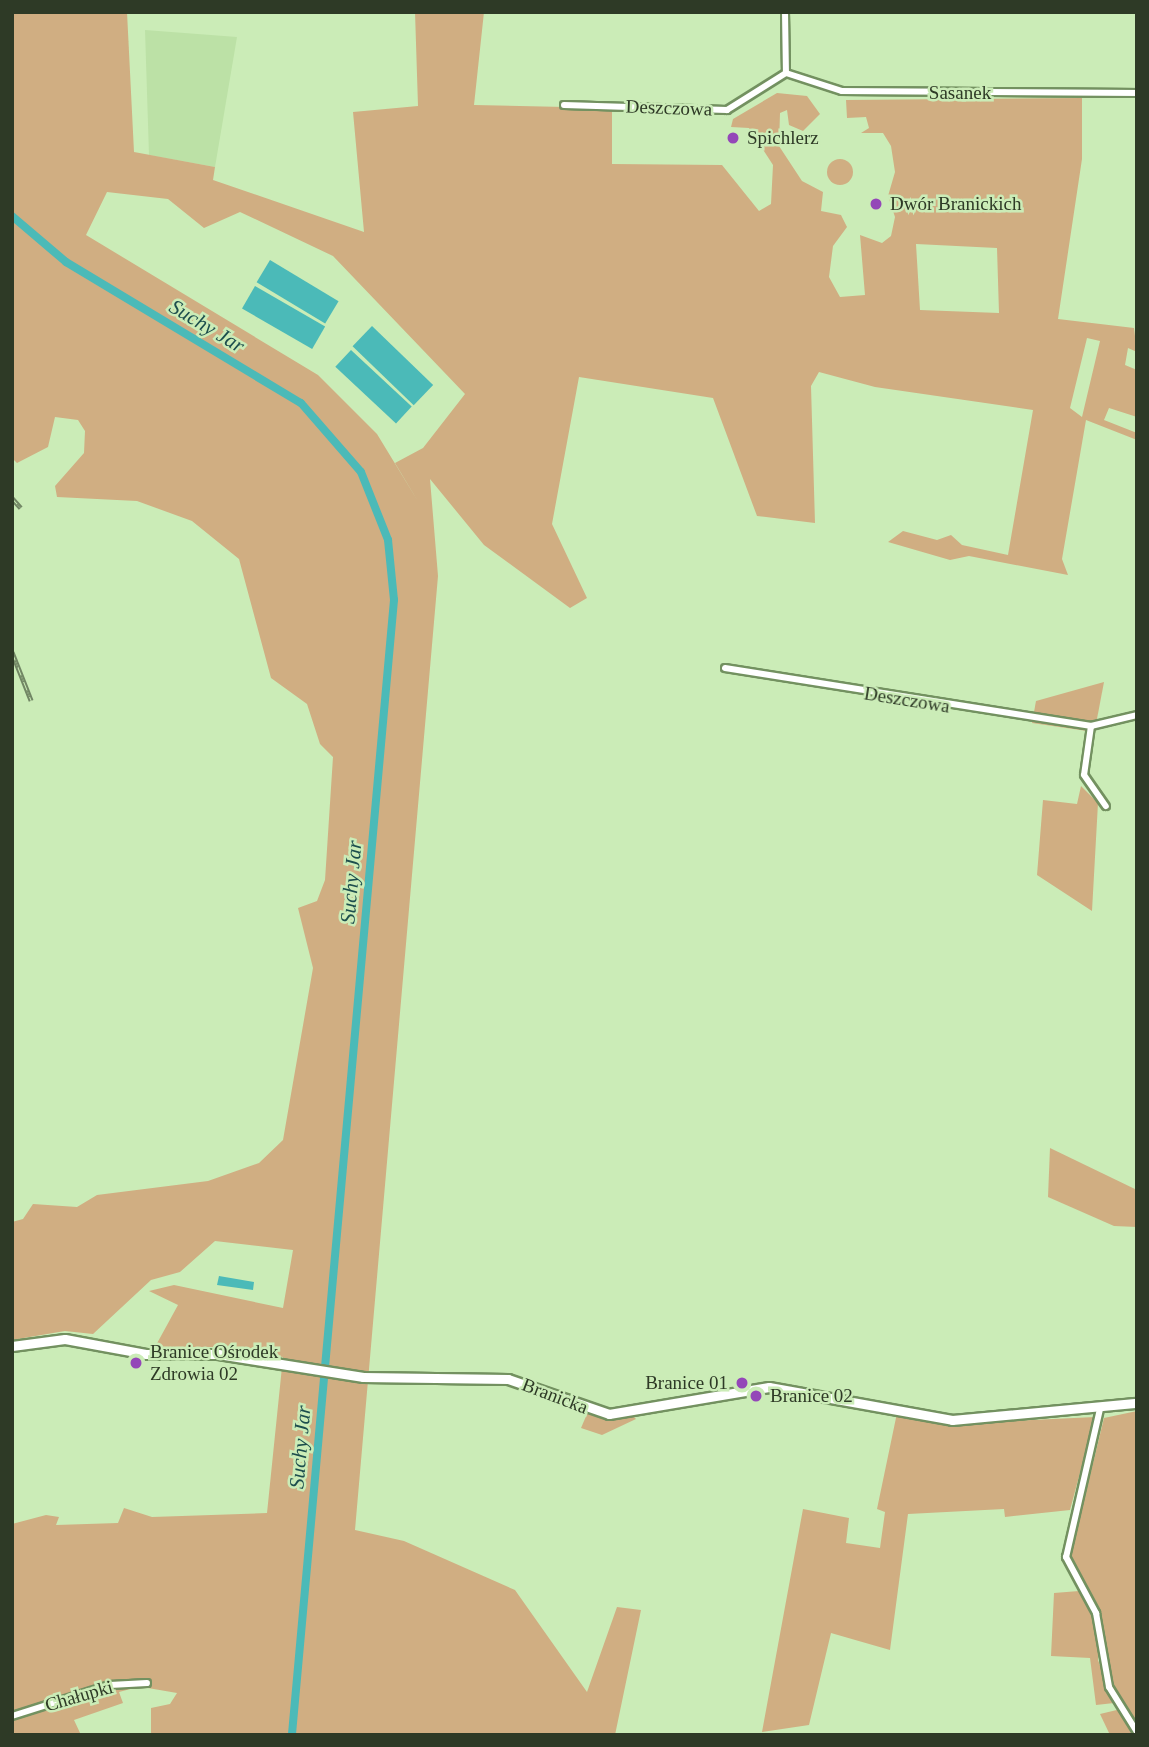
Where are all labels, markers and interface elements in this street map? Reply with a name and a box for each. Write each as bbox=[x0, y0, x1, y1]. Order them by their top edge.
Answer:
street label: Sasanek bbox=[929, 82, 991, 104]
street label: Deszczowa bbox=[625, 95, 713, 121]
place label: Spichlerz bbox=[747, 127, 819, 149]
marker: Spichlerz bbox=[725, 130, 741, 146]
place label: Dwór Branickich bbox=[890, 193, 1021, 215]
marker: Dwór Branickich bbox=[868, 196, 884, 212]
water label: Suchy Jar bbox=[165, 294, 249, 358]
street label: Deszczowa bbox=[862, 682, 952, 718]
water label: Suchy Jar bbox=[335, 839, 367, 925]
place label: Branice Ośrodek Zdrowia 02 bbox=[150, 1341, 278, 1385]
marker: Branice Ośrodek Zdrowia 02 bbox=[128, 1355, 144, 1371]
place label: Branice 01 bbox=[645, 1372, 728, 1394]
street label: Branicka bbox=[519, 1373, 591, 1419]
marker: Branice 01 bbox=[734, 1375, 750, 1391]
place label: Branice 02 bbox=[770, 1385, 853, 1407]
marker: Branice 02 bbox=[748, 1388, 764, 1404]
water label: Suchy Jar bbox=[284, 1404, 316, 1490]
street label: Chałupki bbox=[42, 1675, 116, 1717]

